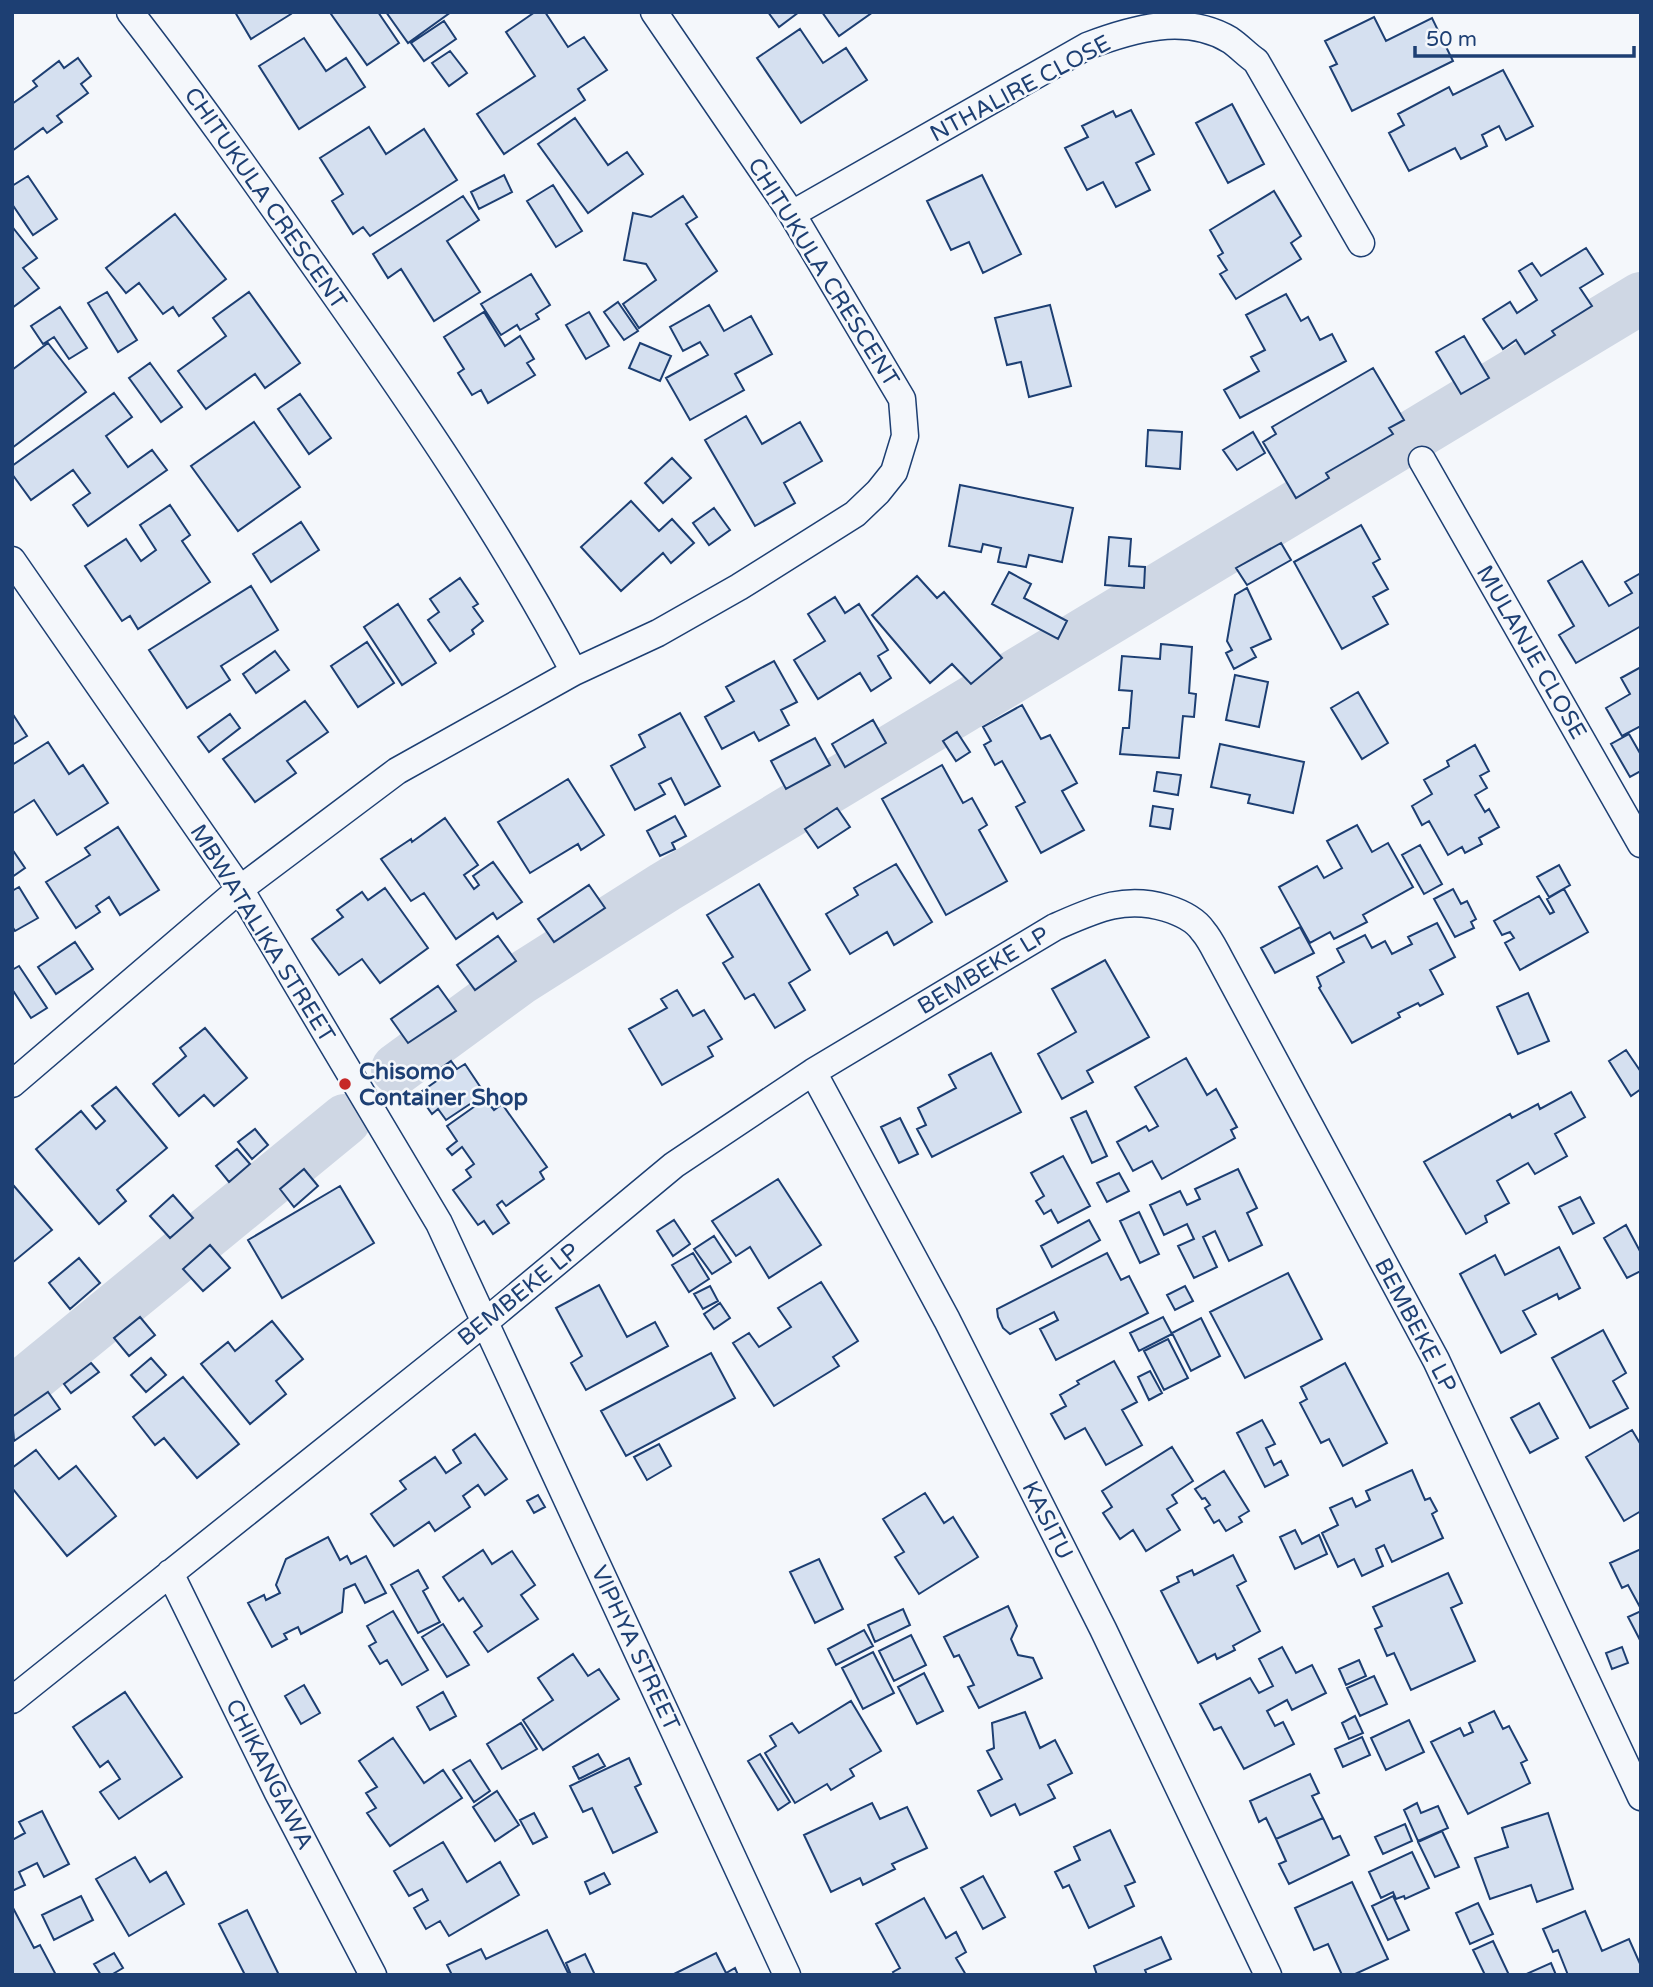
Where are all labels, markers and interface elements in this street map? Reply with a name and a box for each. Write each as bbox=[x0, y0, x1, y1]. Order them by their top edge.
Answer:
scale bar bbox=[1415, 14, 1634, 58]
text: 50 m bbox=[1426, 27, 1477, 52]
street label: NTHALIRE CLOSE bbox=[925, 29, 1116, 148]
street label: CHITUKULA CRESCENT bbox=[178, 82, 352, 315]
street label: CHITUKULA CRESCENT bbox=[741, 153, 905, 392]
street label: MULANJE CLOSE bbox=[1470, 561, 1592, 744]
street label: MBWATALIKA STREET bbox=[184, 819, 341, 1048]
street label: BEMBEKE LP bbox=[913, 921, 1054, 1021]
place label: Chisomo Container Shop bbox=[359, 1058, 528, 1112]
marker: Chisomo Container Shop bbox=[337, 1076, 353, 1092]
street label: BEMBEKE LP bbox=[452, 1237, 585, 1352]
street label: BEMBEKE LP bbox=[1368, 1253, 1462, 1397]
street label: KASITU bbox=[1016, 1477, 1079, 1564]
street label: VIPHYA STREET bbox=[585, 1561, 686, 1735]
street label: CHIKANGAWA bbox=[219, 1694, 319, 1855]

